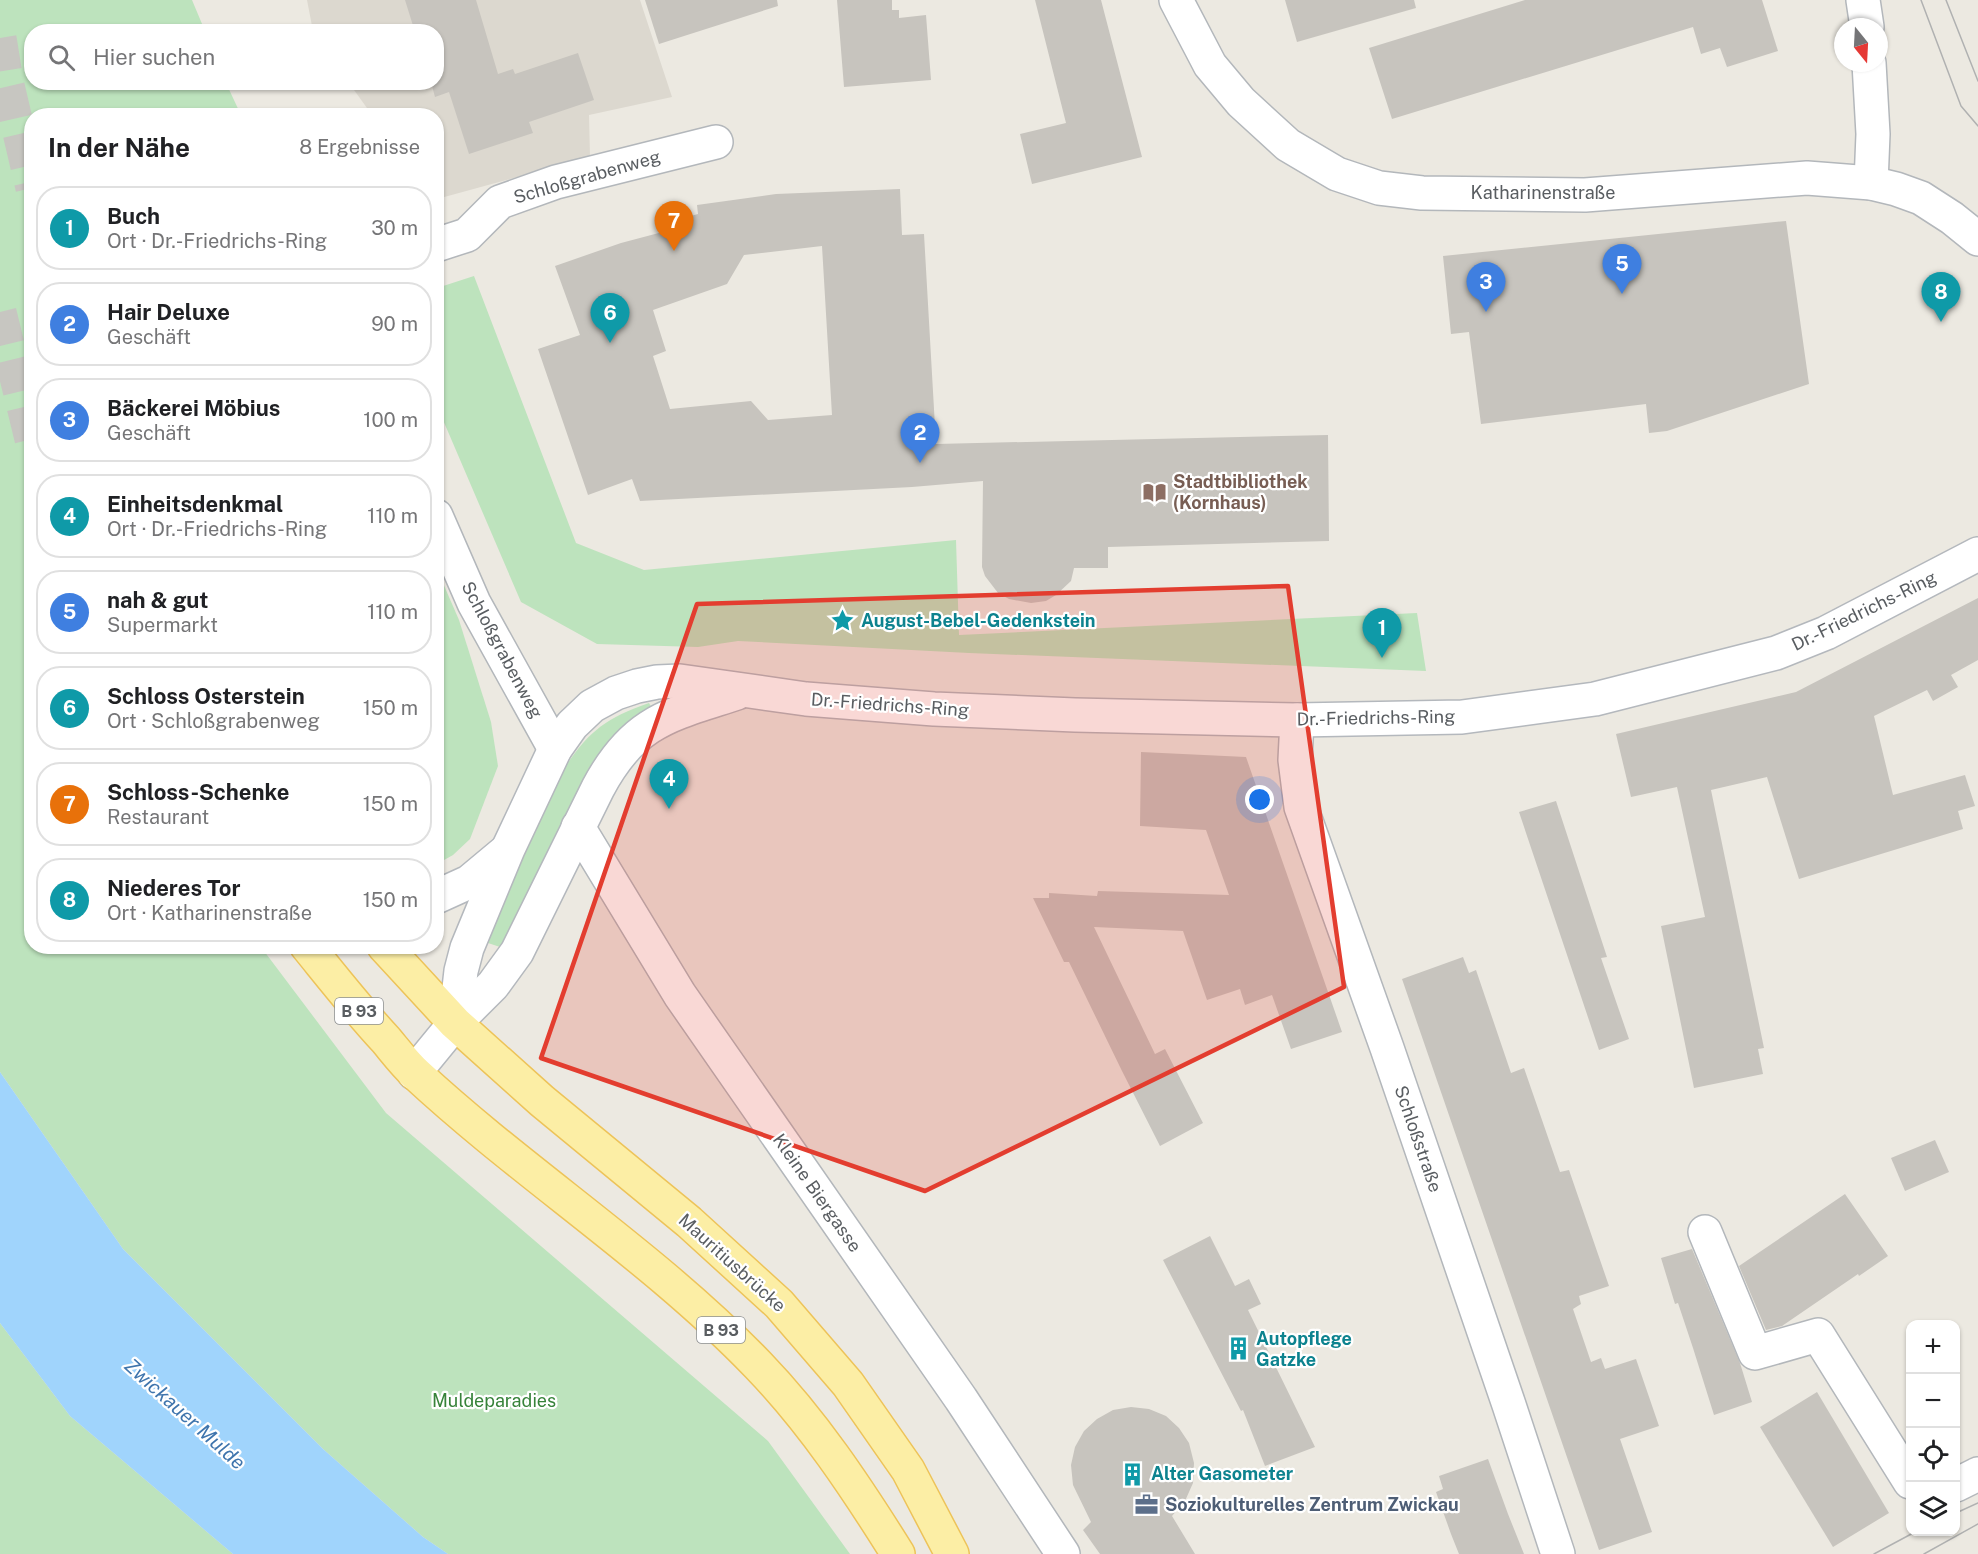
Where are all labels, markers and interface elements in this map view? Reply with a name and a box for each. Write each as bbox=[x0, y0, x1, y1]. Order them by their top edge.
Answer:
north arrow bbox=[1834, 18, 1888, 72]
search box bbox=[24, 24, 444, 90]
icon: search bbox=[45, 41, 78, 74]
text: Hier suchen bbox=[93, 44, 215, 70]
text: In der Nähe bbox=[48, 132, 190, 163]
text: 8 Ergebnisse bbox=[299, 135, 420, 159]
street label: Schloßgrabenweg bbox=[511, 145, 663, 208]
street label: Katharinenstraße bbox=[1471, 182, 1615, 203]
pin: 7 bbox=[654, 202, 694, 251]
text: Buch bbox=[107, 203, 160, 229]
text: 1 bbox=[65, 216, 74, 240]
text: 30 m bbox=[371, 216, 418, 240]
text: Ort · Dr.-Friedrichs-Ring bbox=[107, 229, 327, 253]
pin: 5 bbox=[1602, 244, 1642, 294]
pin: 3 bbox=[1466, 262, 1506, 312]
pin: 8 bbox=[1922, 272, 1960, 322]
pin: 6 bbox=[590, 294, 630, 343]
text: Hair Deluxe bbox=[107, 299, 230, 325]
text: 2 bbox=[63, 312, 76, 336]
text: 90 m bbox=[371, 312, 418, 336]
text: Geschäft bbox=[107, 325, 191, 349]
text: Bäckerei Möbius bbox=[107, 395, 280, 421]
text: 3 bbox=[63, 408, 76, 432]
text: 100 m bbox=[363, 408, 418, 432]
pin: 2 bbox=[900, 414, 940, 463]
text: Geschäft bbox=[107, 421, 191, 445]
place label: Stadtbibliothek (Kornhaus) bbox=[1173, 471, 1308, 513]
library icon: Stadtbibliothek (Kornhaus) bbox=[1142, 479, 1168, 505]
text: Einheitsdenkmal bbox=[107, 491, 283, 517]
text: 4 bbox=[63, 504, 76, 528]
text: 110 m bbox=[367, 504, 418, 528]
text: Ort · Dr.-Friedrichs-Ring bbox=[107, 517, 327, 541]
street label: Dr.-Friedrichs-Ring bbox=[1788, 566, 1940, 655]
street label: Schloßgrabenweg bbox=[458, 578, 547, 722]
text: nah & gut bbox=[107, 587, 209, 613]
text: 5 bbox=[63, 600, 76, 624]
text: 110 m bbox=[367, 600, 418, 624]
place icon: August-Bebel-Gedenkstein bbox=[830, 608, 856, 634]
pin: 1 bbox=[1362, 608, 1402, 658]
place label: August-Bebel-Gedenkstein bbox=[861, 610, 1096, 631]
text: Supermarkt bbox=[107, 613, 218, 637]
text: Schloss Osterstein bbox=[107, 683, 305, 709]
street label: Dr.-Friedrichs-Ring bbox=[810, 688, 970, 721]
text: 6 bbox=[63, 696, 76, 720]
text: 150 m bbox=[363, 696, 418, 720]
street label: Dr.-Friedrichs-Ring bbox=[1297, 706, 1455, 729]
text: Ort · Schloßgrabenweg bbox=[107, 709, 320, 733]
pin: 4 bbox=[650, 760, 688, 809]
text: Schloss-Schenke bbox=[107, 779, 289, 805]
your location bbox=[1245, 785, 1274, 814]
text: 7 bbox=[63, 792, 76, 816]
text: 150 m bbox=[363, 792, 418, 816]
text: Restaurant bbox=[107, 805, 209, 829]
text: Niederes Tor bbox=[107, 875, 241, 901]
text: 8 bbox=[63, 888, 76, 912]
text: 150 m bbox=[363, 888, 418, 912]
text: Ort · Katharinenstraße bbox=[107, 901, 312, 925]
road number: B 93 bbox=[335, 998, 383, 1024]
street label: Schloßstraße bbox=[1390, 1083, 1447, 1195]
street label: Kleine Biergasse bbox=[769, 1130, 866, 1256]
street label: Mauritiusbrücke bbox=[675, 1209, 790, 1316]
road number: B 93 bbox=[697, 1317, 745, 1343]
map controls bbox=[1906, 1320, 1960, 1536]
button: + bbox=[1906, 1320, 1960, 1374]
place label: Autopflege Gatzke bbox=[1256, 1328, 1352, 1370]
building icon: Autopflege Gatzke bbox=[1225, 1336, 1251, 1362]
water label: Zwickauer Mulde bbox=[120, 1353, 250, 1475]
button: − bbox=[1906, 1374, 1960, 1428]
park label: Muldeparadies bbox=[432, 1390, 556, 1411]
button: locate bbox=[1906, 1428, 1960, 1482]
building icon: Alter Gasometer bbox=[1120, 1461, 1146, 1487]
place label: Alter Gasometer bbox=[1151, 1463, 1294, 1484]
button: layers bbox=[1906, 1482, 1960, 1536]
office icon: Soziokulturelles Zentrum Zwickau bbox=[1134, 1492, 1160, 1518]
place label: Soziokulturelles Zentrum Zwickau bbox=[1165, 1494, 1459, 1515]

